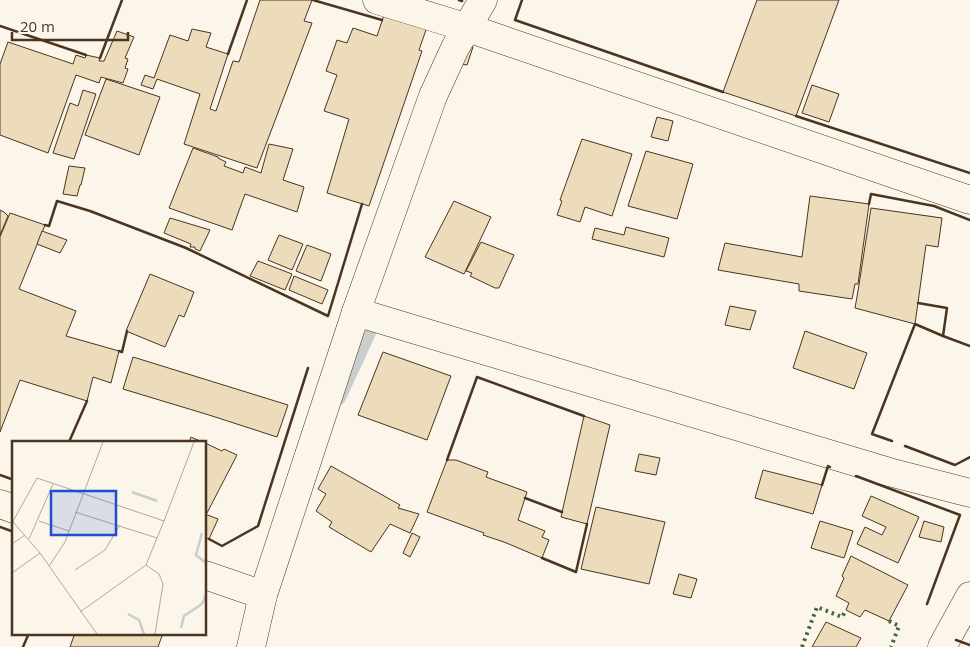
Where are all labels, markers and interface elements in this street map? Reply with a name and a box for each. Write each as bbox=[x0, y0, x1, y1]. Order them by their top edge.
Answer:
scale bar bbox=[12, 10, 129, 42]
text: 20 m bbox=[20, 16, 55, 36]
inset map bbox=[12, 441, 206, 634]

